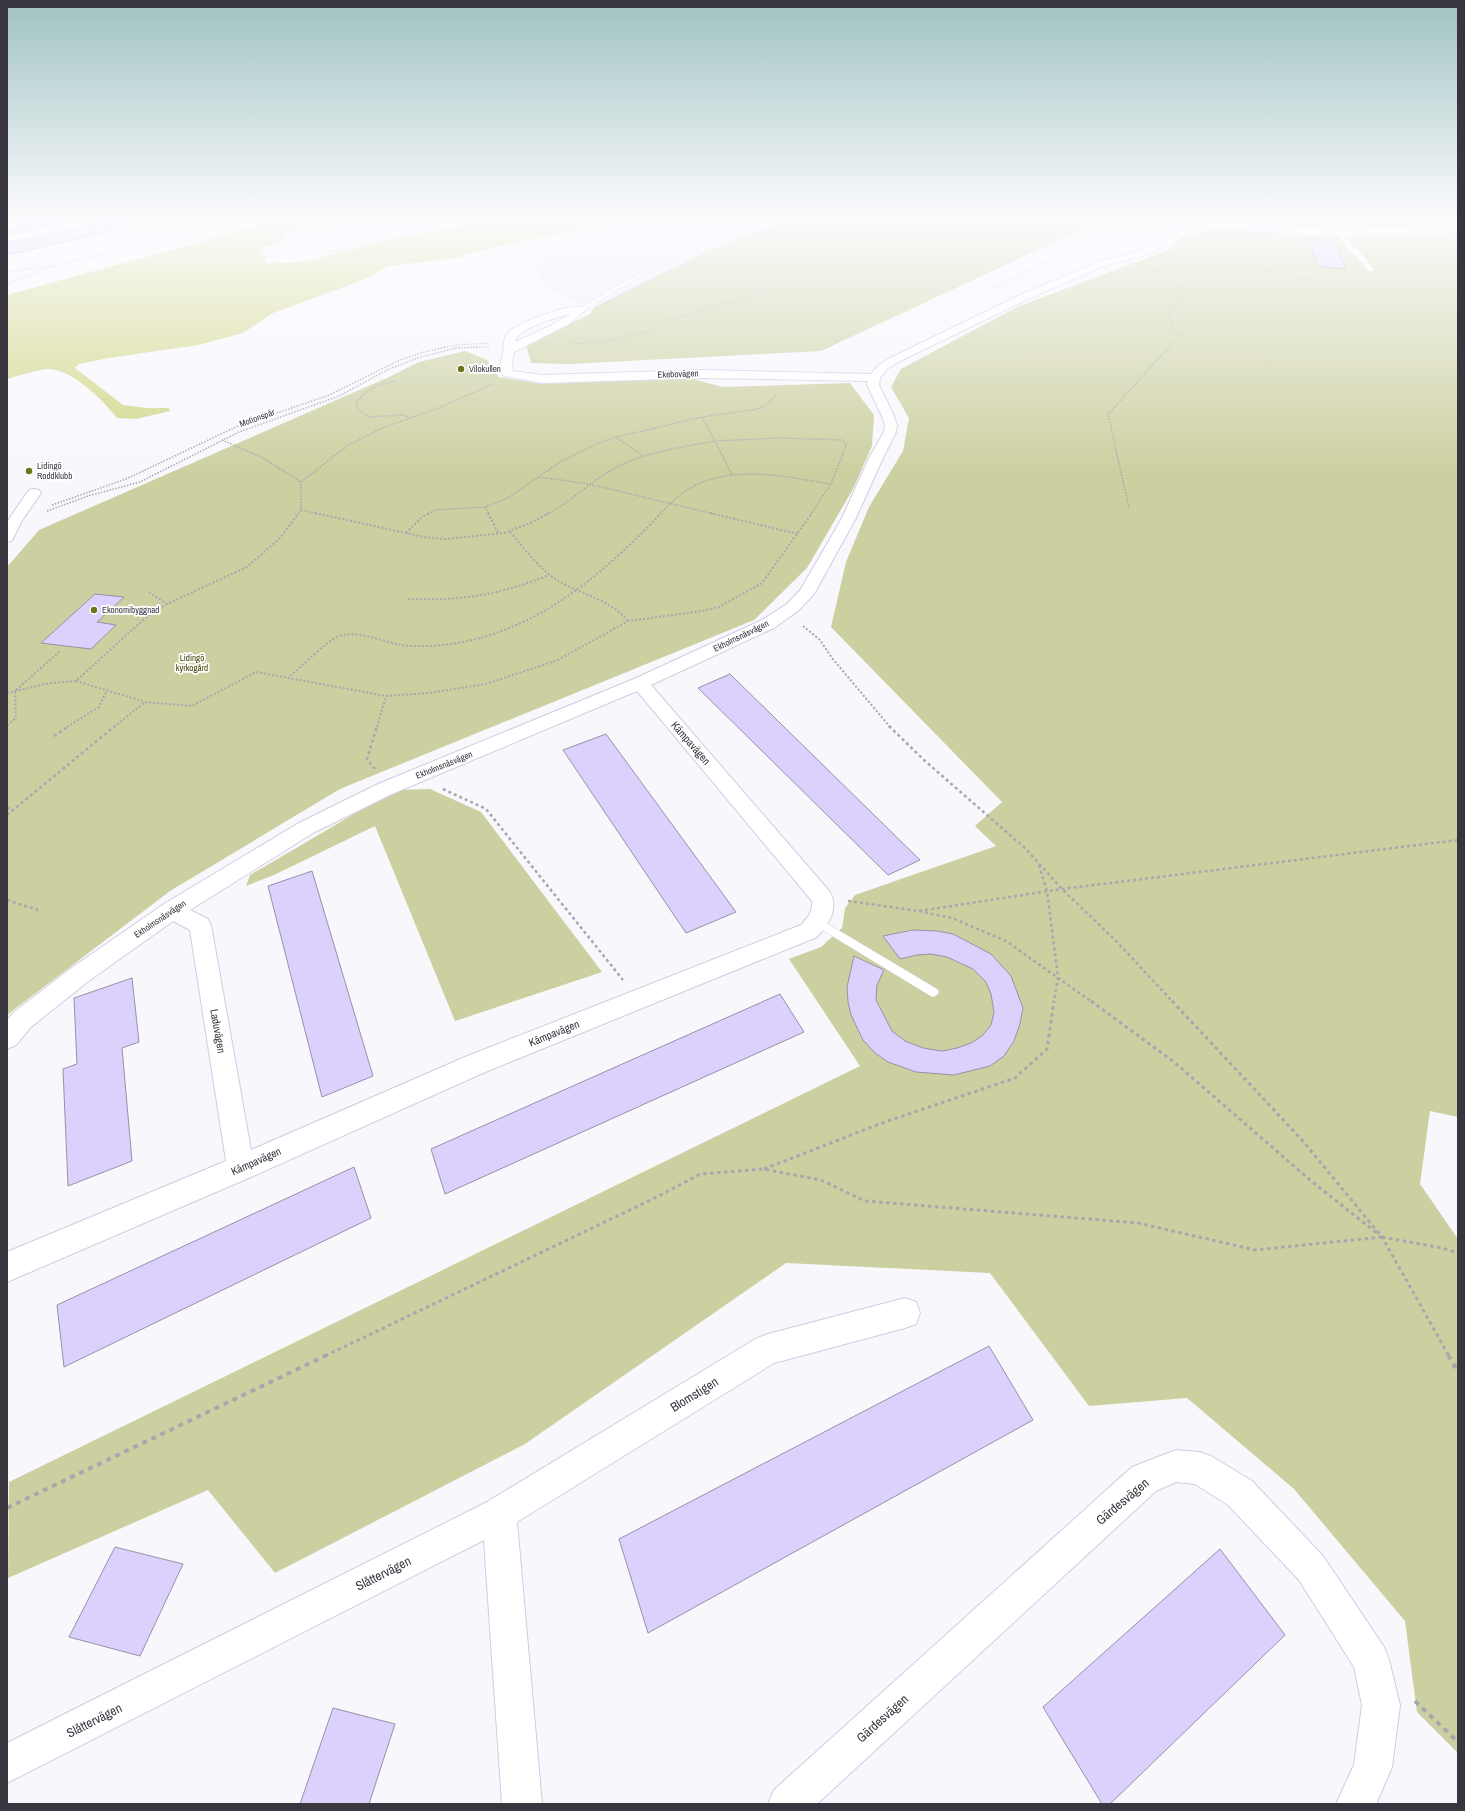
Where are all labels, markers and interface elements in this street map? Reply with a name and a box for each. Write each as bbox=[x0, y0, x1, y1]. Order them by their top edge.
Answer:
place label: Vilokullen bbox=[469, 363, 501, 375]
marker: Vilokullen bbox=[456, 364, 466, 374]
street label: Ekebovägen bbox=[657, 367, 699, 381]
street label: Motionspår bbox=[238, 406, 277, 430]
place label: Lidingö Roddklubb bbox=[37, 460, 72, 482]
marker: Lidingö Roddklubb bbox=[24, 466, 34, 476]
place label: Ekonomibyggnad bbox=[102, 604, 159, 616]
marker: Ekonomibyggnad bbox=[89, 605, 99, 615]
street label: Ekholmsnäsvägen bbox=[711, 617, 771, 655]
park label: Lidingö kyrkogård bbox=[176, 652, 208, 674]
street label: Kämpavägen bbox=[668, 718, 714, 768]
street label: Ekholmsnäsvägen bbox=[414, 748, 474, 782]
street label: Ekholmsnäsvägen bbox=[132, 897, 188, 941]
street label: Laduvägen bbox=[207, 1008, 229, 1054]
street label: Kämpavägen bbox=[527, 1017, 581, 1049]
street label: Kämpavägen bbox=[229, 1144, 283, 1178]
street label: Blomstigen bbox=[667, 1373, 721, 1416]
street label: Gärdesvägen bbox=[1092, 1474, 1152, 1528]
street label: Slåttervägen bbox=[353, 1552, 414, 1595]
street label: Gärdesvägen bbox=[853, 1691, 912, 1746]
street label: Slåttervägen bbox=[64, 1699, 125, 1742]

